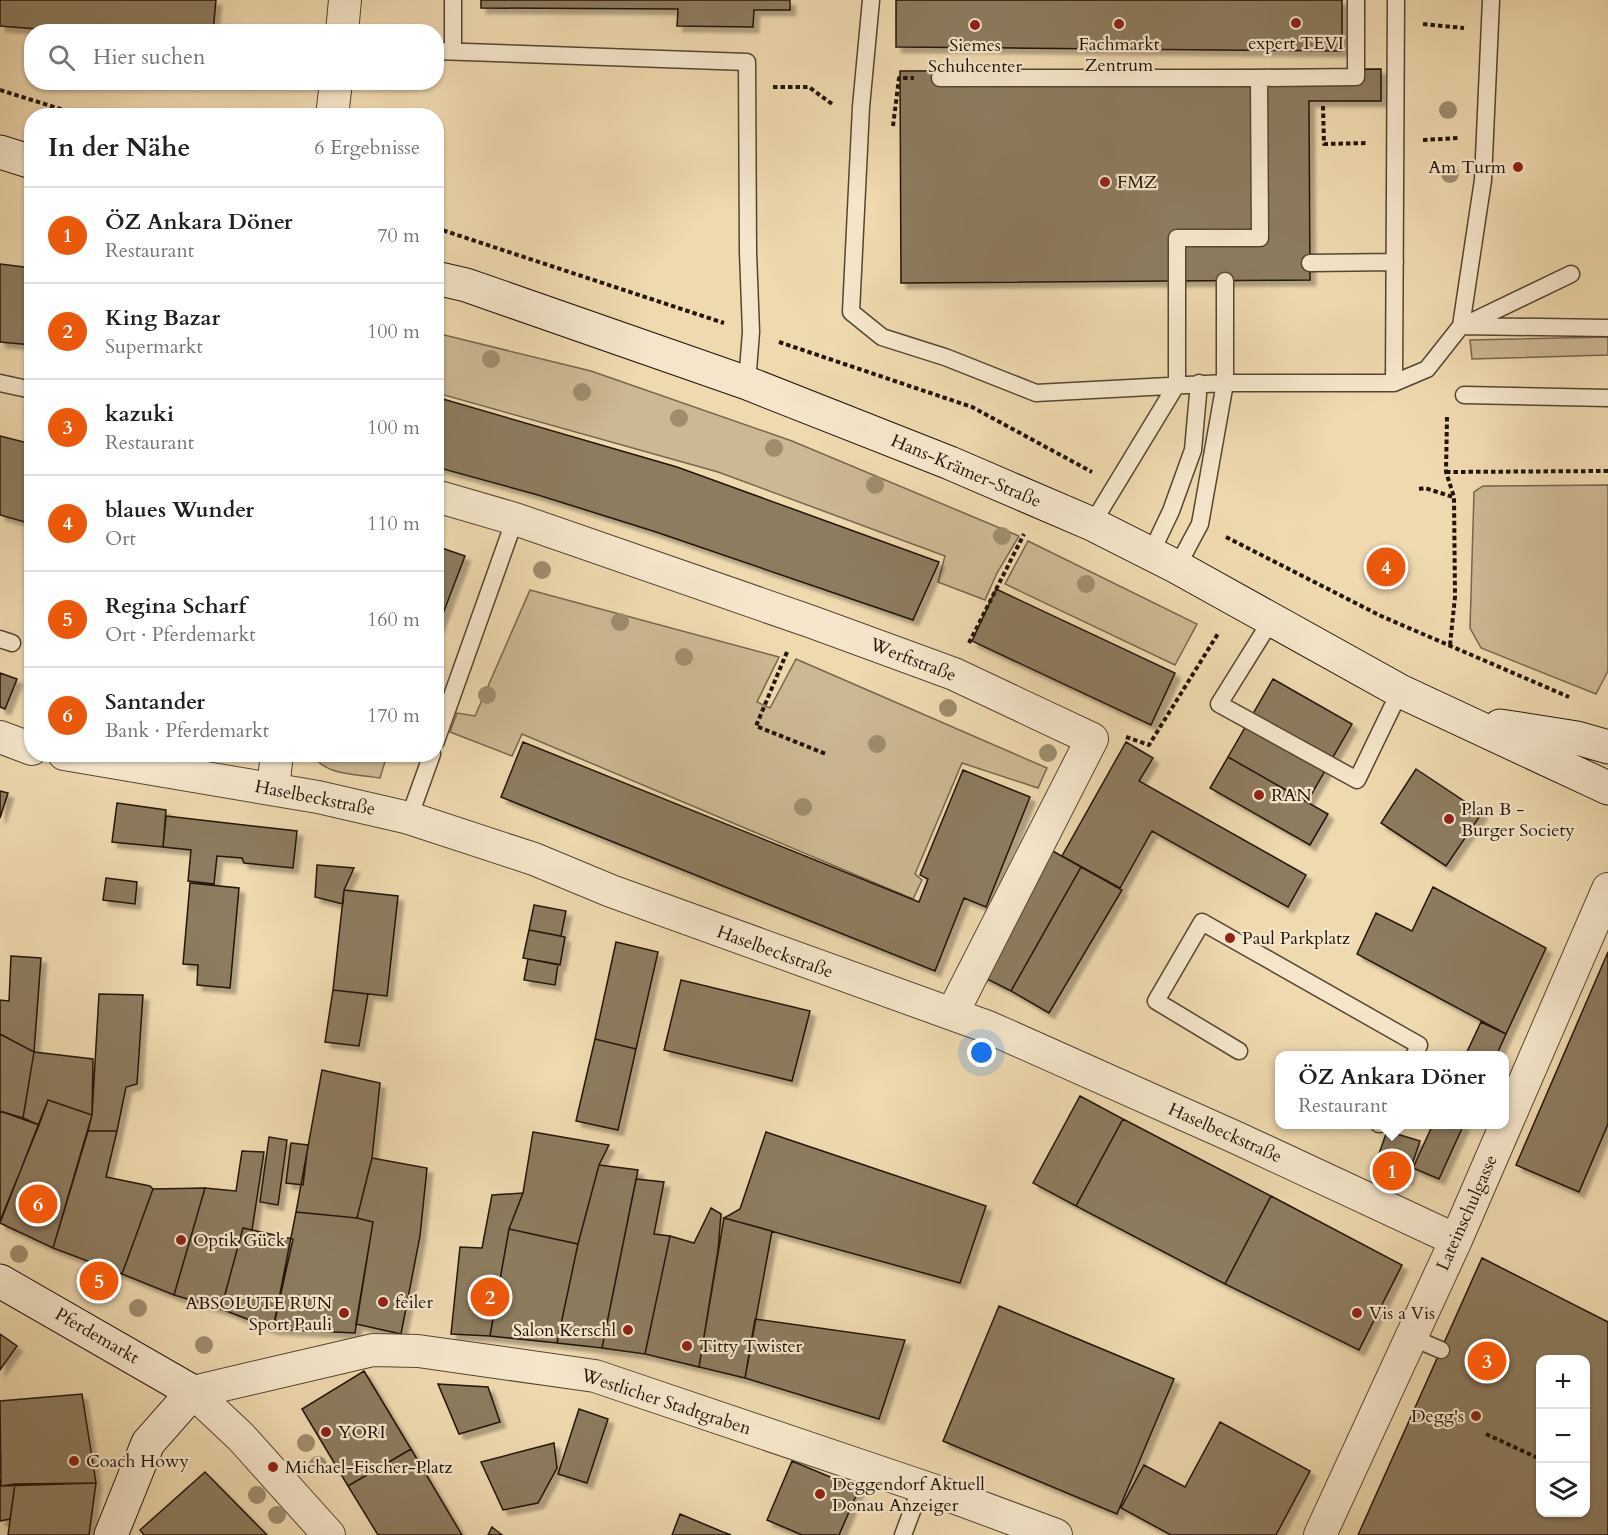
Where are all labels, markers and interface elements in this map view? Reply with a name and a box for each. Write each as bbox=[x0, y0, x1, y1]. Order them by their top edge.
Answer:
marker: expert TEVI bbox=[1289, 16, 1303, 30]
marker: Fachmarkt Zentrum bbox=[1112, 17, 1126, 31]
marker: Siemes Schuhcenter bbox=[968, 18, 982, 32]
search box bbox=[24, 24, 444, 90]
place label: expert TEVI bbox=[1248, 31, 1344, 56]
place label: Fachmarkt Zentrum bbox=[1078, 32, 1160, 78]
place label: Siemes Schuhcenter bbox=[928, 33, 1022, 79]
icon: search bbox=[45, 41, 78, 74]
text: Hier suchen bbox=[93, 42, 206, 72]
text: In der Nähe bbox=[48, 130, 190, 165]
text: 6 Ergebnisse bbox=[314, 134, 420, 161]
place label: Am Turm bbox=[1428, 155, 1507, 180]
marker: Am Turm bbox=[1511, 160, 1525, 174]
place label: FMZ bbox=[1117, 170, 1157, 195]
marker: FMZ bbox=[1098, 175, 1112, 189]
text: ÖZ Ankara Döner bbox=[105, 207, 293, 237]
text: 1 bbox=[62, 222, 73, 249]
text: 70 m bbox=[377, 222, 420, 249]
text: Restaurant bbox=[105, 237, 194, 264]
text: King Bazar bbox=[105, 303, 220, 333]
text: 2 bbox=[62, 318, 73, 345]
text: 100 m bbox=[367, 318, 420, 345]
text: Supermarkt bbox=[105, 333, 203, 360]
text: kazuki bbox=[105, 399, 174, 429]
text: 3 bbox=[62, 414, 73, 441]
text: 100 m bbox=[367, 414, 420, 441]
street label: Hans-Krämer-Straße bbox=[887, 428, 1045, 514]
text: Restaurant bbox=[105, 429, 194, 456]
text: blaues Wunder bbox=[105, 495, 254, 525]
text: 4 bbox=[62, 510, 73, 537]
text: 110 m bbox=[367, 510, 420, 537]
text: Ort bbox=[105, 525, 136, 552]
pin: 4 bbox=[1366, 544, 1406, 590]
text: Regina Scharf bbox=[105, 591, 246, 621]
text: 5 bbox=[62, 606, 73, 633]
text: 160 m bbox=[367, 606, 420, 633]
text: Ort · Pferdemarkt bbox=[105, 621, 256, 648]
street label: Werftstraße bbox=[865, 632, 960, 688]
text: Santander bbox=[105, 687, 205, 717]
text: 6 bbox=[62, 702, 73, 729]
text: 170 m bbox=[367, 702, 420, 729]
text: Bank · Pferdemarkt bbox=[105, 717, 269, 744]
street label: Haselbeckstraße bbox=[253, 774, 377, 822]
place label: RAN bbox=[1271, 783, 1312, 808]
marker: RAN bbox=[1252, 788, 1266, 802]
place label: Plan B - Burger Society bbox=[1461, 797, 1575, 843]
marker: Plan B - Burger Society bbox=[1442, 812, 1456, 826]
street label: Haselbeckstraße bbox=[713, 919, 837, 985]
place label: Paul Parkplatz bbox=[1242, 926, 1350, 951]
marker: Paul Parkplatz bbox=[1223, 931, 1237, 945]
your location bbox=[967, 1038, 996, 1067]
popup bbox=[1275, 1051, 1509, 1129]
text: ÖZ Ankara Döner bbox=[1298, 1062, 1486, 1092]
text: Restaurant bbox=[1298, 1092, 1387, 1119]
street label: Haselbeckstraße bbox=[1164, 1097, 1286, 1169]
pin: 1 bbox=[1372, 1148, 1412, 1194]
street label: Lateinschulgasse bbox=[1430, 1151, 1504, 1275]
pin: 6 bbox=[18, 1182, 57, 1226]
place label: Optik Gück bbox=[193, 1228, 286, 1253]
marker: Optik Gück bbox=[174, 1233, 188, 1247]
pin: 5 bbox=[80, 1258, 118, 1304]
pin: 2 bbox=[470, 1274, 510, 1320]
place label: feiler bbox=[395, 1290, 433, 1315]
place label: ABSOLUTE RUN Sport Pauli bbox=[185, 1291, 333, 1337]
marker: feiler bbox=[376, 1295, 390, 1309]
place label: Vis a Vis bbox=[1369, 1301, 1435, 1326]
street label: Pferdemarkt bbox=[50, 1302, 144, 1370]
marker: ABSOLUTE RUN Sport Pauli bbox=[337, 1306, 351, 1320]
marker: Vis a Vis bbox=[1350, 1306, 1364, 1320]
place label: Salon Kerschl bbox=[513, 1318, 616, 1343]
marker: Salon Kerschl bbox=[621, 1323, 635, 1337]
place label: Titty Twister bbox=[699, 1334, 803, 1359]
pin: 3 bbox=[1468, 1338, 1506, 1384]
marker: Titty Twister bbox=[680, 1339, 694, 1353]
map controls bbox=[1536, 1355, 1590, 1517]
button: + bbox=[1536, 1355, 1590, 1409]
street label: Westlicher Stadtgraben bbox=[577, 1362, 755, 1442]
place label: Degg's bbox=[1411, 1404, 1464, 1429]
marker: Degg's bbox=[1469, 1409, 1483, 1423]
button: − bbox=[1536, 1409, 1590, 1463]
place label: YORI bbox=[338, 1420, 386, 1445]
marker: YORI bbox=[319, 1425, 333, 1439]
place label: Coach Howy bbox=[86, 1449, 189, 1474]
marker: Coach Howy bbox=[67, 1454, 81, 1468]
place label: Michael-Fischer-Platz bbox=[285, 1455, 453, 1480]
marker: Michael-Fischer-Platz bbox=[266, 1460, 280, 1474]
button: layers bbox=[1536, 1463, 1590, 1517]
place label: Deggendorf Aktuell Donau Anzeiger bbox=[832, 1472, 985, 1518]
marker: Deggendorf Aktuell Donau Anzeiger bbox=[813, 1487, 827, 1501]

